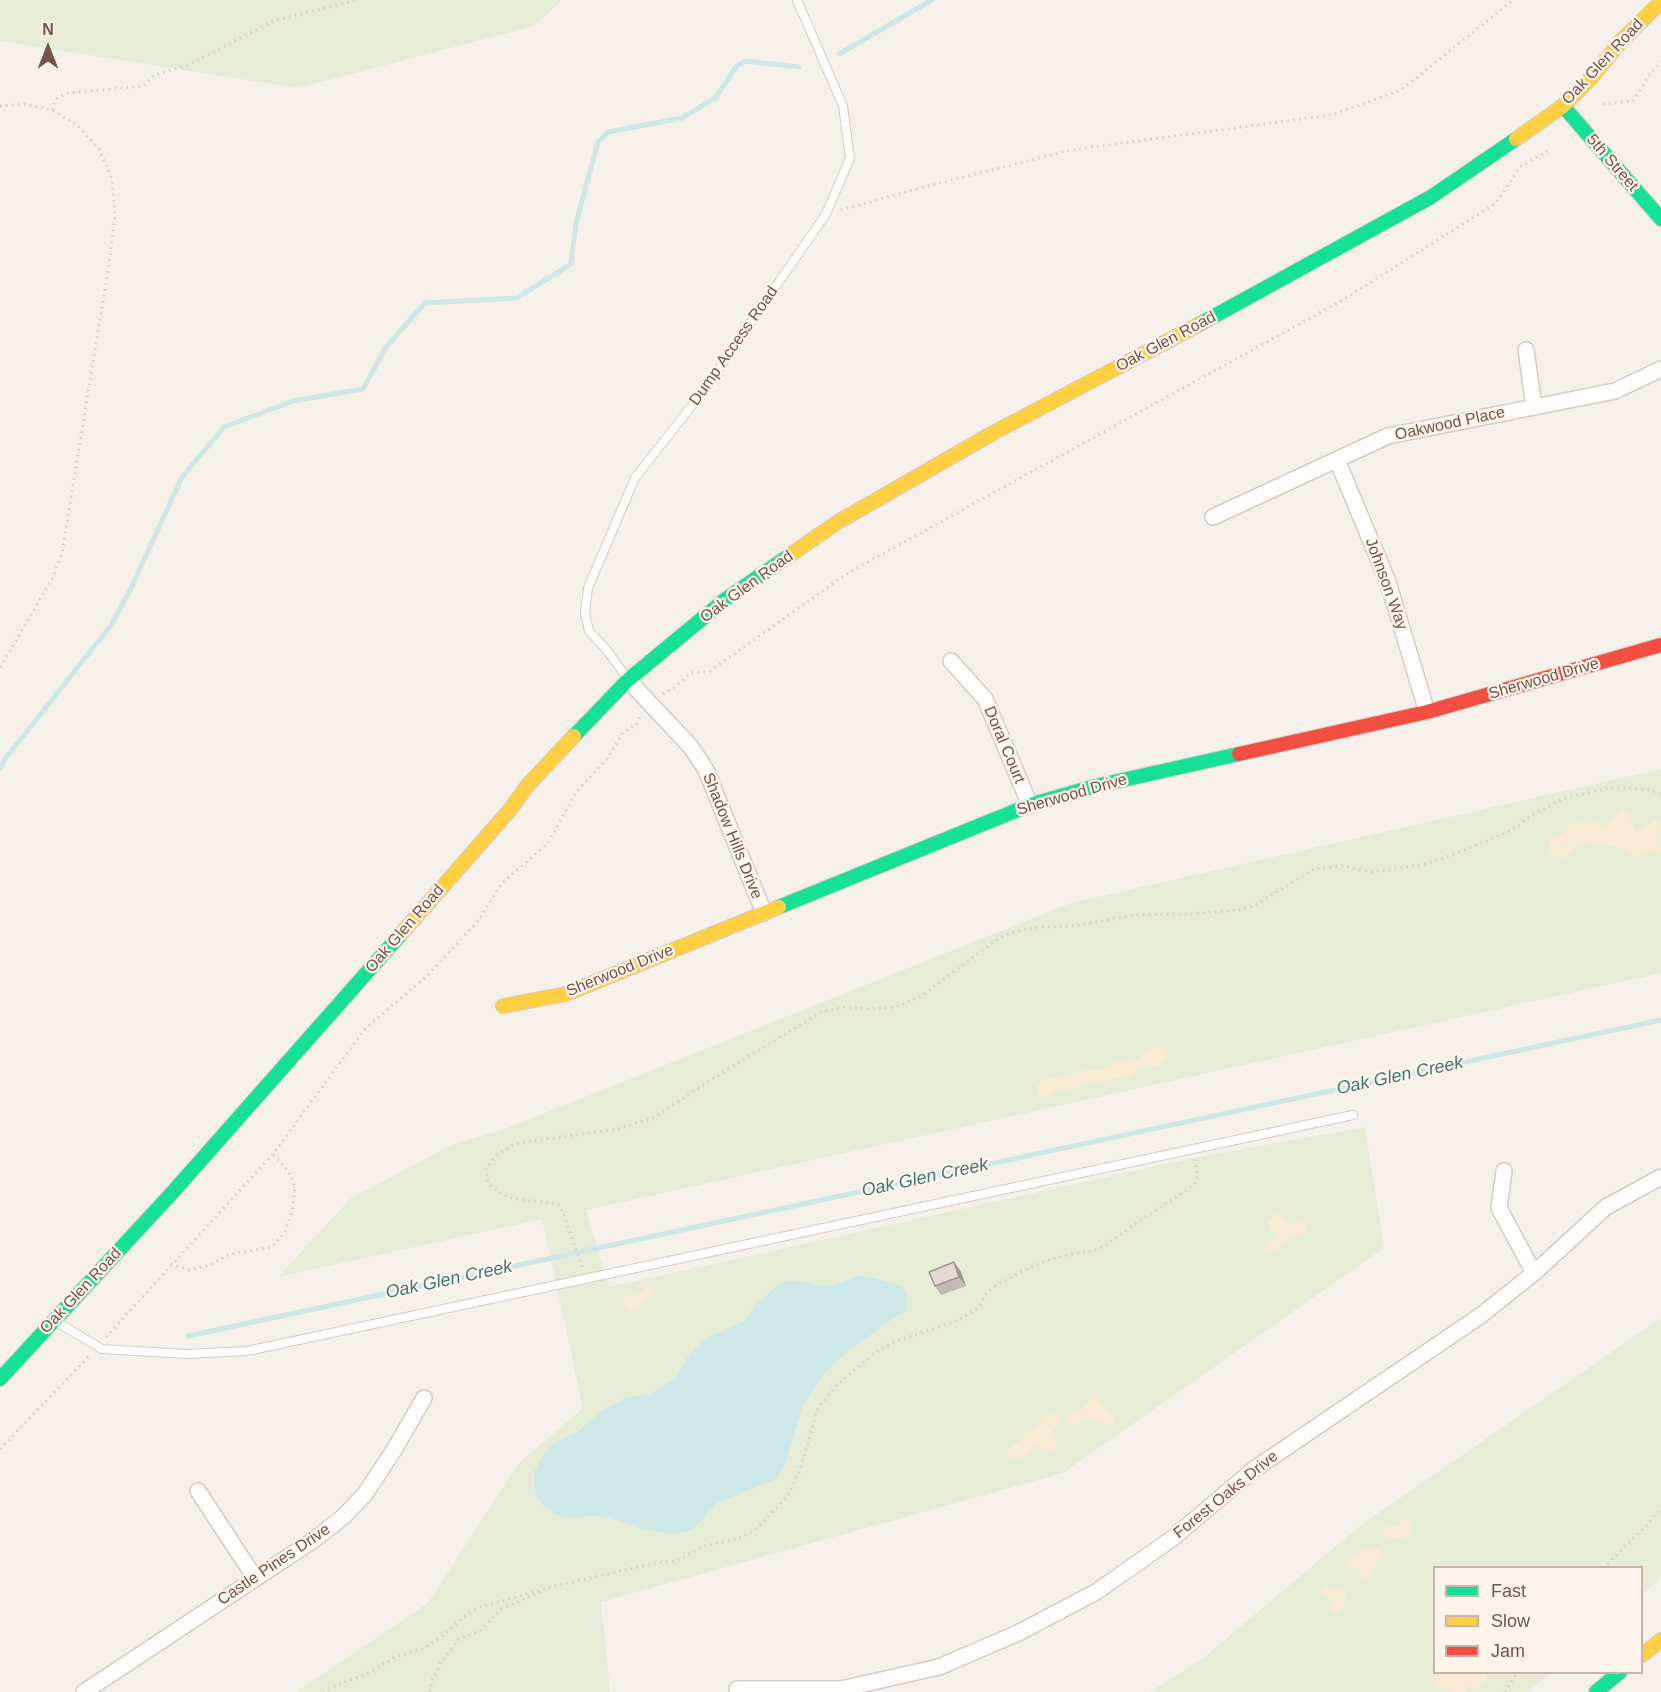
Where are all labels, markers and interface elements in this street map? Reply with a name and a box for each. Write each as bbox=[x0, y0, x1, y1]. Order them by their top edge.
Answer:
street label: Oak Glen Road bbox=[1558, 15, 1648, 109]
north arrow bbox=[18, 18, 78, 78]
text: N bbox=[42, 21, 54, 38]
street label: 5th Street bbox=[1582, 131, 1642, 195]
street label: Dump Access Road bbox=[686, 283, 782, 409]
street label: Oak Glen Road bbox=[1113, 308, 1219, 376]
street label: Oakwood Place bbox=[1393, 403, 1507, 445]
street label: Johnson Way bbox=[1361, 535, 1411, 633]
street label: Oak Glen Road bbox=[697, 547, 797, 627]
street label: Sherwood Drive bbox=[1487, 654, 1601, 704]
street label: Doral Court bbox=[979, 704, 1029, 786]
street label: Shadow Hills Drive bbox=[698, 770, 766, 902]
street label: Sherwood Drive bbox=[1015, 770, 1129, 820]
street label: Oak Glen Road bbox=[362, 881, 448, 977]
street label: Sherwood Drive bbox=[564, 941, 676, 1001]
water label: Oak Glen Creek bbox=[1335, 1052, 1465, 1100]
water label: Oak Glen Creek bbox=[860, 1154, 990, 1202]
street label: Oak Glen Road bbox=[36, 1244, 126, 1338]
water label: Oak Glen Creek bbox=[384, 1256, 514, 1304]
street label: Forest Oaks Drive bbox=[1170, 1447, 1282, 1543]
street label: Castle Pines Drive bbox=[214, 1520, 334, 1610]
legend bbox=[1433, 1566, 1643, 1674]
text: Fast bbox=[1491, 1581, 1526, 1601]
text: Slow bbox=[1491, 1611, 1530, 1631]
text: Jam bbox=[1491, 1641, 1525, 1661]

